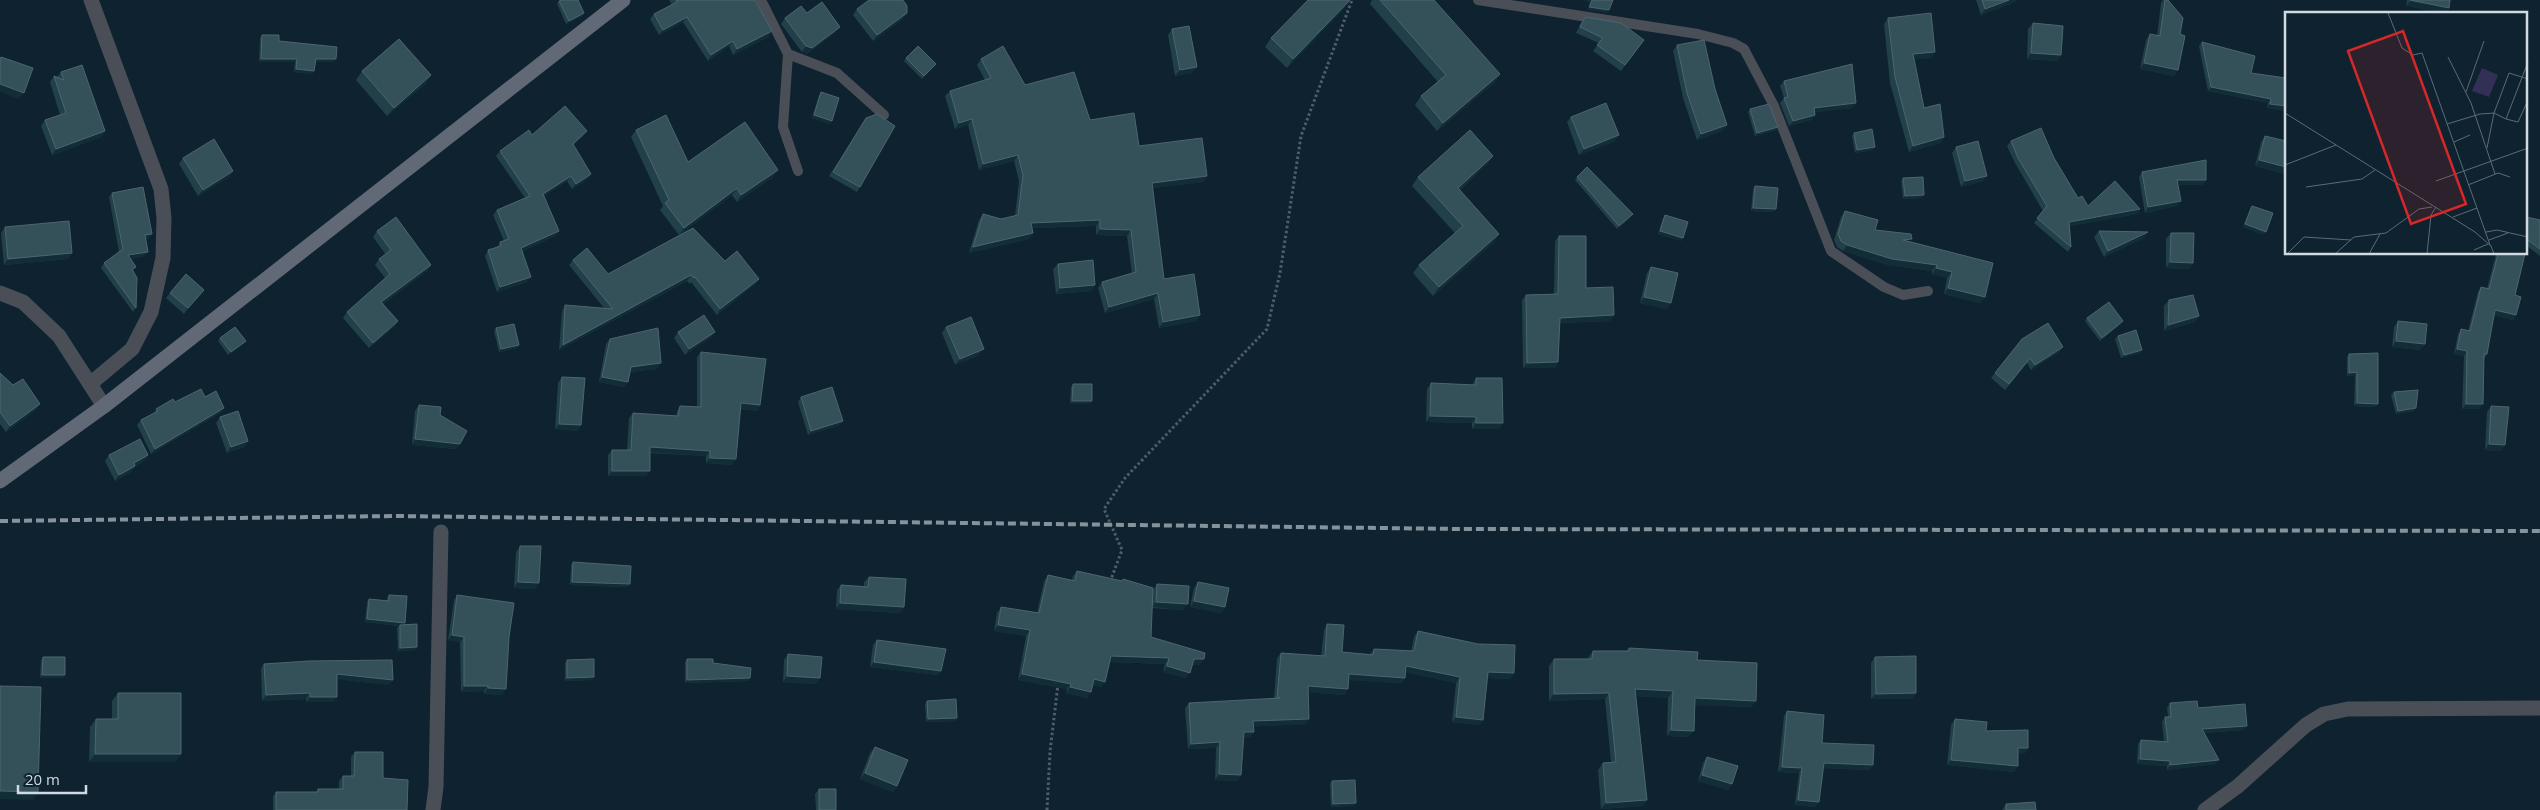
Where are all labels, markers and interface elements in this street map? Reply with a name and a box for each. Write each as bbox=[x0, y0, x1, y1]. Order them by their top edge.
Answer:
inset map bbox=[2285, 12, 2528, 255]
scale bar bbox=[18, 762, 85, 794]
text: 20 m bbox=[25, 769, 60, 789]

